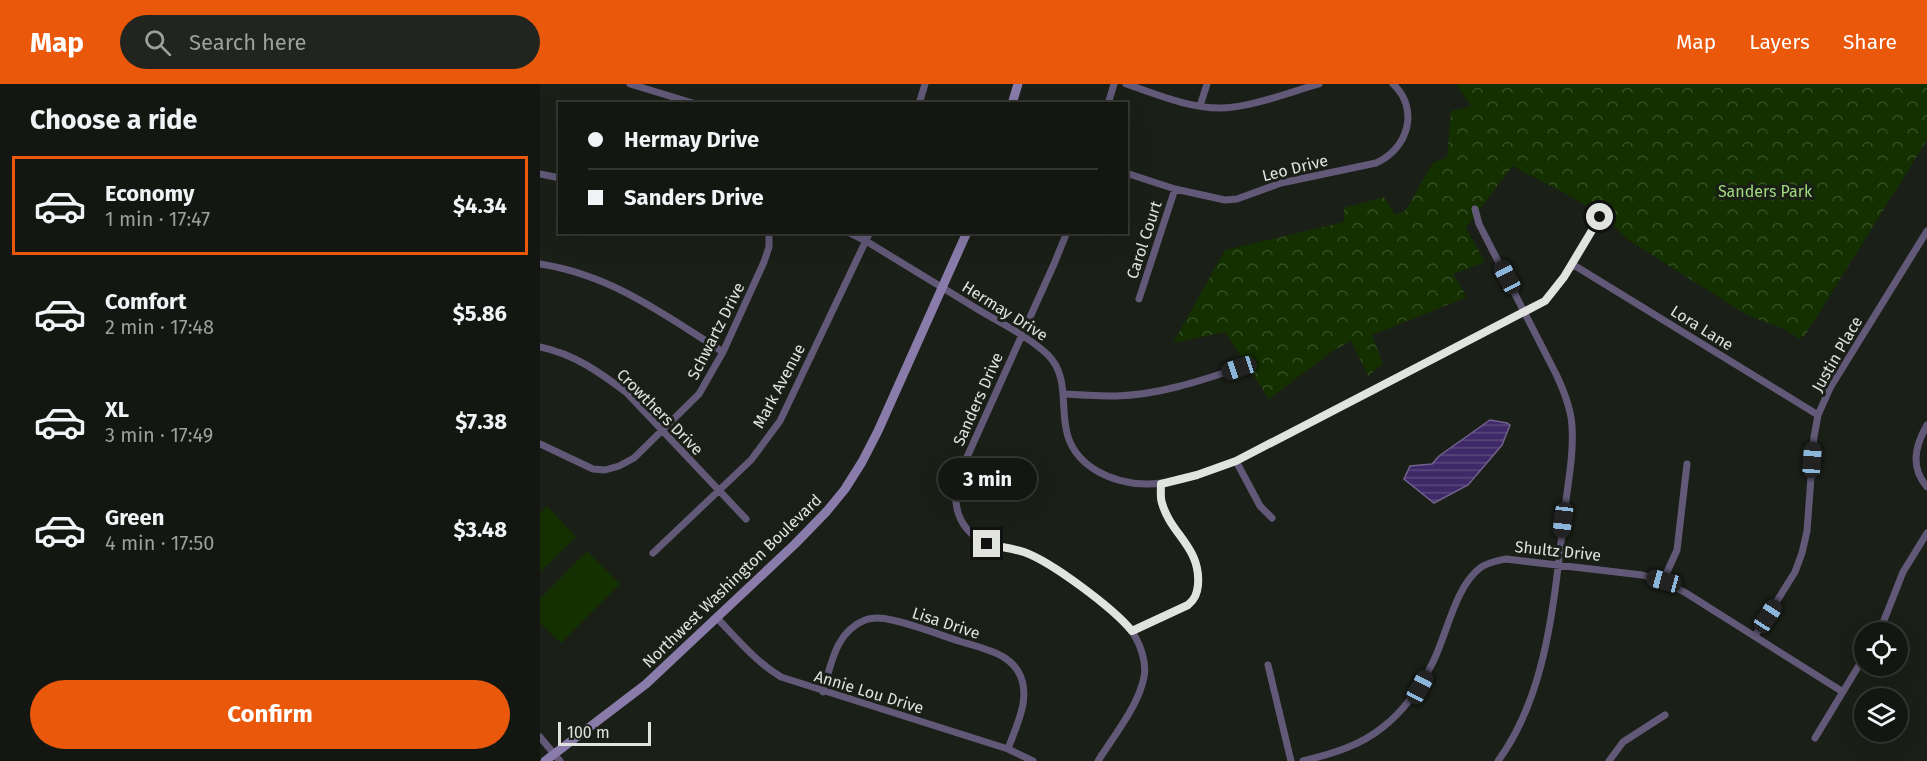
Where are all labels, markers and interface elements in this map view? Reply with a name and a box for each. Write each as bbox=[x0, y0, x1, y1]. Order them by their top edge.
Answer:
search box bbox=[120, 15, 540, 69]
text: Map bbox=[30, 26, 84, 59]
icon: search bbox=[141, 26, 174, 59]
text: Search here bbox=[189, 29, 307, 56]
text: Map bbox=[1676, 29, 1716, 55]
text: Layers bbox=[1749, 29, 1810, 55]
text: Share bbox=[1843, 29, 1897, 55]
text: Choose a ride bbox=[30, 104, 197, 136]
text: Hermay Drive bbox=[624, 126, 759, 153]
street label: Leo Drive bbox=[1260, 151, 1330, 185]
icon: car bbox=[33, 179, 87, 233]
text: Economy bbox=[105, 180, 194, 207]
park label: Sanders Park bbox=[1718, 182, 1813, 201]
text: Sanders Drive bbox=[624, 184, 764, 211]
text: $4.34 bbox=[453, 192, 507, 219]
street label: Carol Court bbox=[1122, 198, 1166, 281]
route start bbox=[1586, 203, 1613, 230]
text: 1 min · 17:47 bbox=[105, 207, 210, 231]
car bbox=[1491, 257, 1523, 297]
street label: Hermay Drive bbox=[959, 277, 1051, 345]
street label: Schwartz Drive bbox=[683, 279, 749, 383]
icon: car bbox=[33, 287, 87, 341]
text: Comfort bbox=[105, 288, 186, 315]
text: $5.86 bbox=[453, 300, 507, 327]
street label: Lora Lane bbox=[1667, 301, 1737, 355]
street label: Justin Place bbox=[1808, 313, 1866, 395]
text: 2 min · 17:48 bbox=[105, 315, 214, 339]
street label: Mark Avenue bbox=[749, 341, 809, 431]
street label: Sanders Drive bbox=[949, 349, 1007, 449]
car bbox=[1219, 354, 1259, 382]
street label: Crowthers Drive bbox=[613, 365, 707, 459]
icon: car bbox=[33, 395, 87, 449]
text: XL bbox=[105, 396, 129, 423]
text: $7.38 bbox=[455, 408, 507, 435]
text: 3 min · 17:49 bbox=[105, 423, 213, 447]
car bbox=[1802, 441, 1822, 479]
callout: 3 min bbox=[938, 457, 1036, 499]
text: 3 min bbox=[963, 467, 1012, 491]
street label: Northwest Washington Boulevard bbox=[639, 490, 825, 672]
car bbox=[1552, 501, 1574, 539]
icon: car bbox=[33, 503, 87, 557]
text: Green bbox=[105, 504, 164, 531]
text: $3.48 bbox=[453, 516, 507, 543]
route end bbox=[973, 530, 1000, 557]
text: 4 min · 17:50 bbox=[105, 531, 214, 555]
street label: Shultz Drive bbox=[1514, 537, 1602, 565]
car bbox=[1644, 568, 1684, 594]
car bbox=[1751, 596, 1785, 636]
street label: Lisa Drive bbox=[910, 603, 982, 643]
map controls bbox=[1854, 622, 1908, 742]
button: locate bbox=[1854, 622, 1908, 676]
street label: Annie Lou Drive bbox=[812, 666, 926, 718]
car bbox=[1404, 667, 1436, 707]
button: Confirm bbox=[30, 680, 510, 749]
button: layers bbox=[1854, 688, 1908, 742]
scale bar bbox=[558, 719, 651, 746]
text: 100 m bbox=[567, 723, 610, 742]

